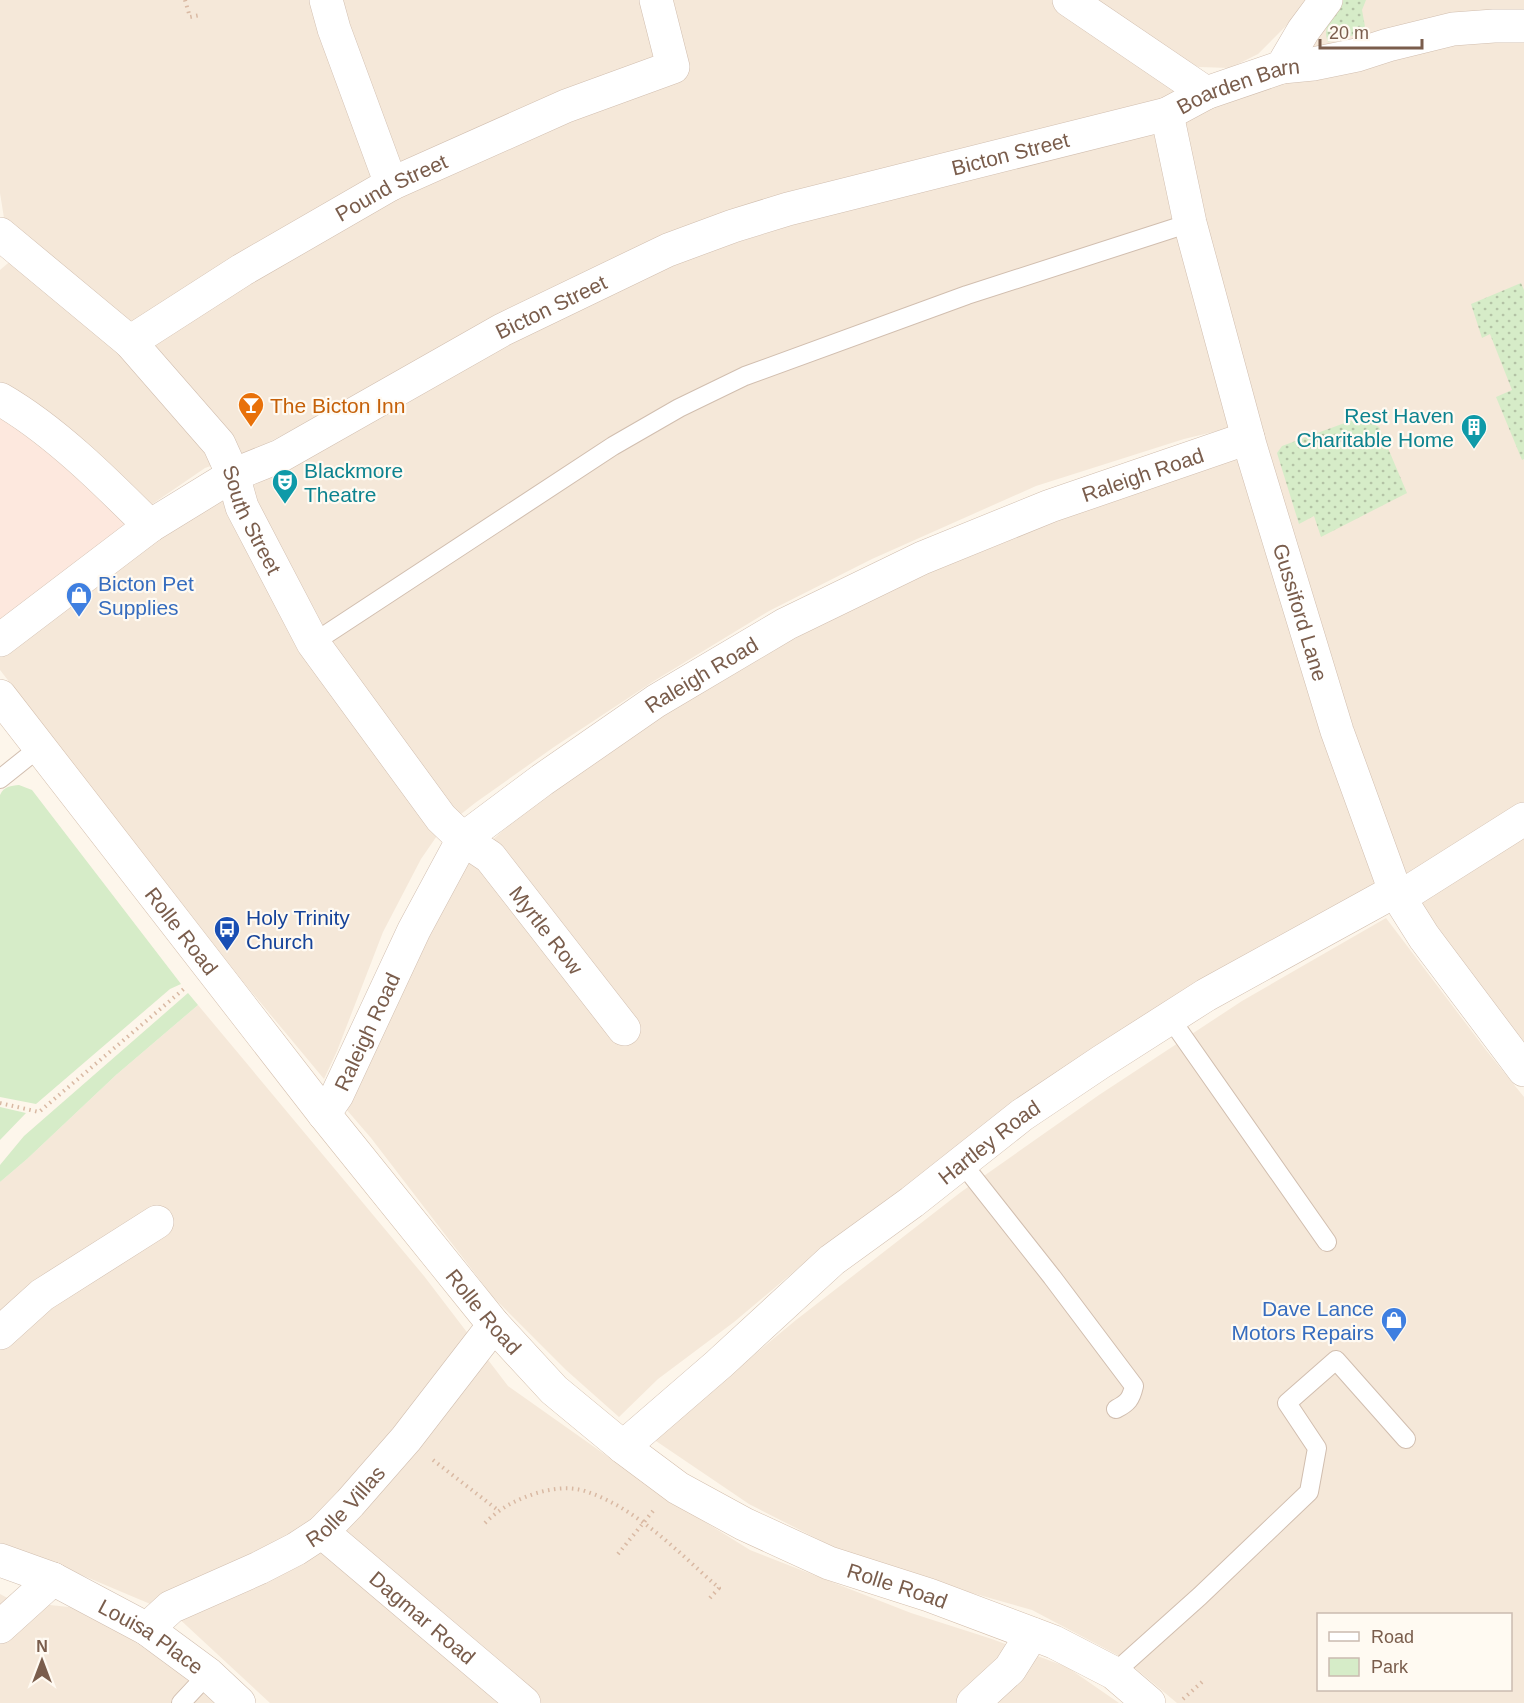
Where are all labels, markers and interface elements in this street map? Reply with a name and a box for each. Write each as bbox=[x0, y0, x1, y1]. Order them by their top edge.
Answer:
scale bar bbox=[1320, 12, 1422, 50]
text: 20 m bbox=[1329, 23, 1369, 43]
street label: Boarden Barn bbox=[1173, 54, 1301, 118]
street label: Bicton Street bbox=[949, 127, 1072, 179]
street label: Pound Street bbox=[331, 149, 451, 225]
street label: Bicton Street bbox=[492, 270, 610, 343]
bar icon: The Bicton Inn bbox=[236, 390, 266, 428]
place label: The Bicton Inn bbox=[270, 394, 405, 417]
place label: Rest Haven Charitable Home bbox=[1296, 404, 1454, 451]
building icon: Rest Haven Charitable Home bbox=[1459, 412, 1489, 450]
street label: Raleigh Road bbox=[1079, 443, 1206, 506]
place label: Blackmore Theatre bbox=[304, 459, 403, 506]
street label: South Street bbox=[218, 461, 286, 578]
theatre icon: Blackmore Theatre bbox=[270, 467, 300, 505]
street label: Gussiford Lane bbox=[1269, 541, 1333, 684]
place label: Bicton Pet Supplies bbox=[98, 572, 194, 619]
shop icon: Bicton Pet Supplies bbox=[64, 580, 94, 618]
street label: Raleigh Road bbox=[640, 632, 762, 717]
street label: Myrtle Row bbox=[505, 881, 589, 979]
street label: Rolle Road bbox=[141, 883, 223, 979]
place label: Holy Trinity Church bbox=[246, 906, 350, 953]
bus stop icon: Holy Trinity Church bbox=[212, 914, 242, 952]
street label: Raleigh Road bbox=[329, 969, 404, 1094]
street label: Hartley Road bbox=[933, 1095, 1044, 1188]
street label: Rolle Road bbox=[442, 1264, 526, 1359]
place label: Dave Lance Motors Repairs bbox=[1232, 1297, 1374, 1344]
shop icon: Dave Lance Motors Repairs bbox=[1379, 1305, 1409, 1343]
street label: Rolle Villas bbox=[301, 1461, 389, 1551]
street label: Rolle Road bbox=[844, 1558, 951, 1612]
street label: Dagmar Road bbox=[365, 1566, 480, 1668]
street label: Louisa Place bbox=[95, 1594, 208, 1678]
legend bbox=[1317, 1613, 1512, 1691]
text: Road bbox=[1371, 1627, 1414, 1647]
north arrow bbox=[12, 1631, 72, 1691]
text: N bbox=[36, 1638, 48, 1655]
text: Park bbox=[1371, 1657, 1409, 1677]

